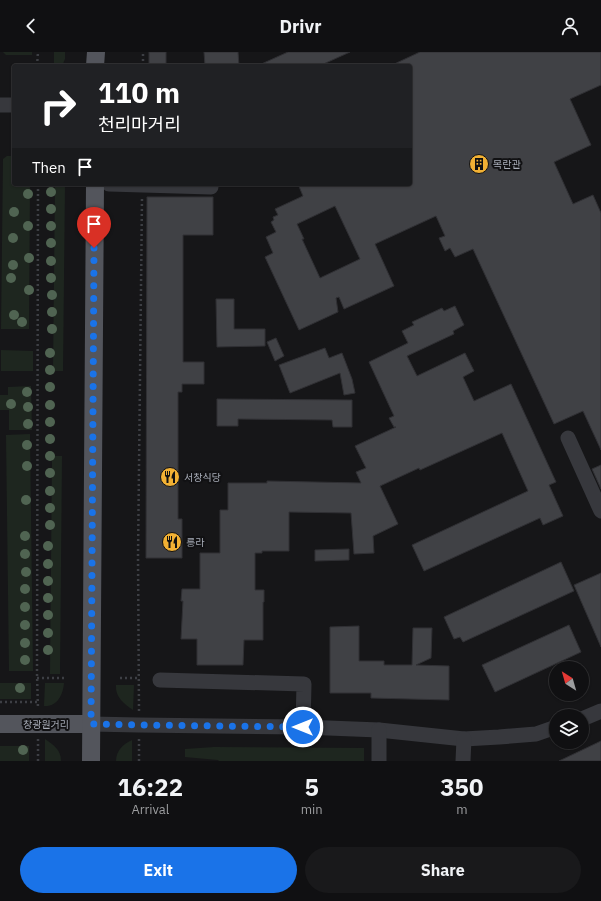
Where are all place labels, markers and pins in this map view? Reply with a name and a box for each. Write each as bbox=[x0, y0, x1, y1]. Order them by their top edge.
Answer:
building icon: 목란관 bbox=[468, 153, 490, 175]
place label: 목란관 bbox=[493, 158, 521, 171]
pin bbox=[77, 207, 111, 248]
restaurant icon: 서창식당 bbox=[159, 466, 181, 488]
place label: 서창식당 bbox=[184, 471, 221, 484]
restaurant icon: 릉라 bbox=[161, 531, 183, 553]
place label: 릉라 bbox=[186, 536, 205, 549]

